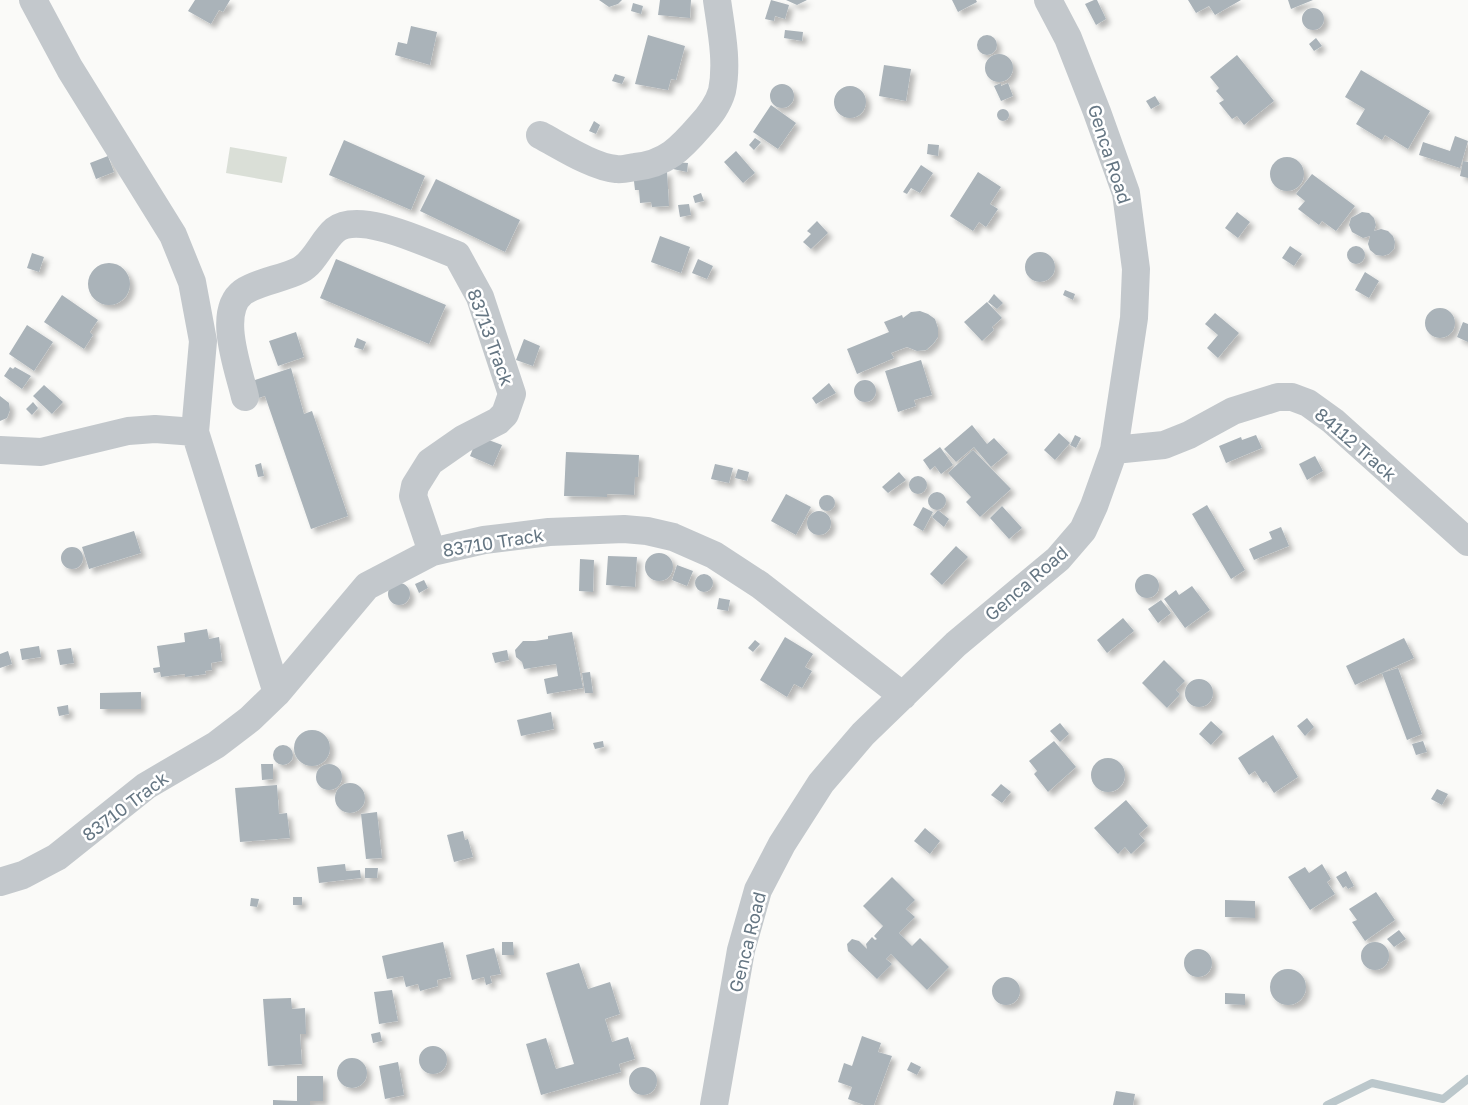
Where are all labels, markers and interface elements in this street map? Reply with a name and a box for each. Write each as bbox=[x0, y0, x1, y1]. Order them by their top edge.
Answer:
street label: Genca Road bbox=[1084, 102, 1136, 206]
street label: 83713 Track bbox=[463, 286, 519, 388]
street label: 84112 Track bbox=[1311, 403, 1401, 485]
street label: 83710 Track bbox=[441, 523, 545, 561]
street label: Genca Road bbox=[980, 541, 1072, 625]
street label: 83710 Track bbox=[78, 767, 172, 845]
street label: Genca Road bbox=[724, 889, 770, 995]

